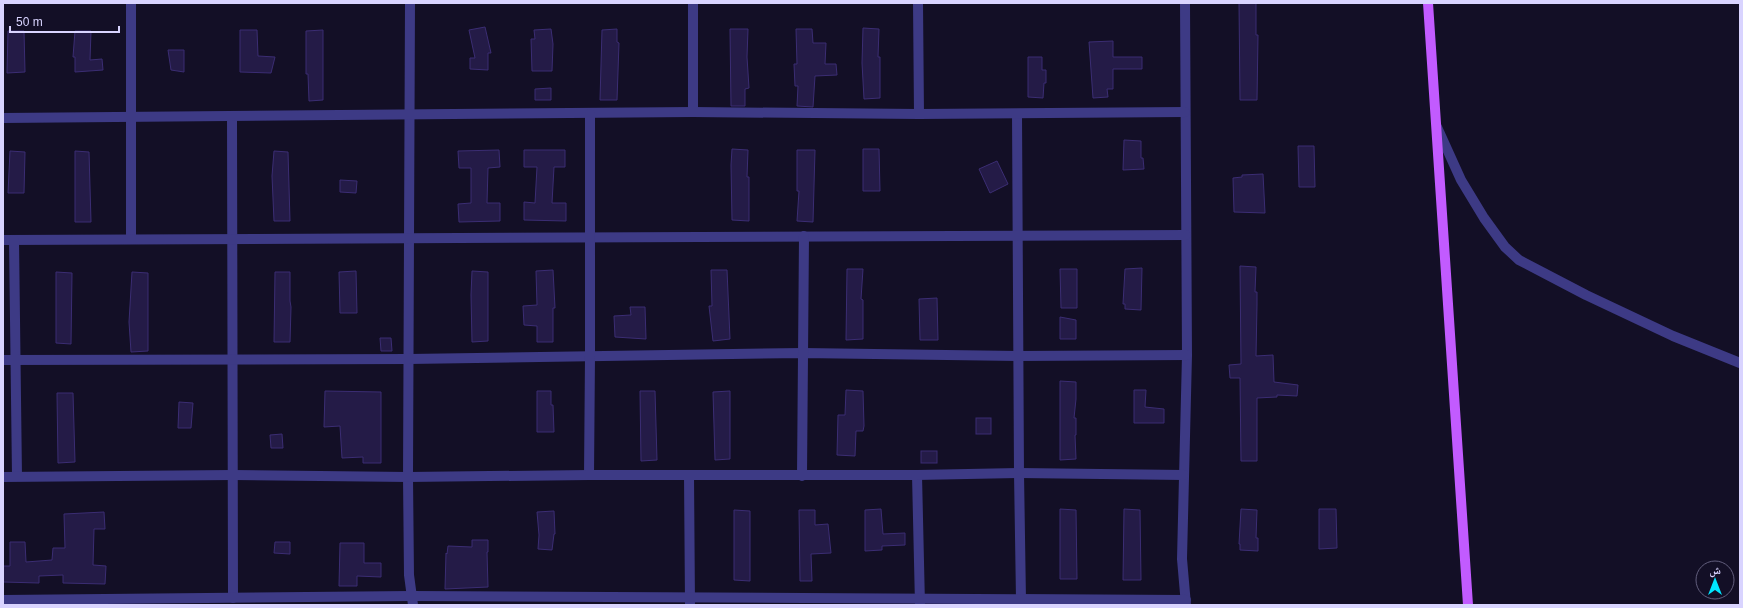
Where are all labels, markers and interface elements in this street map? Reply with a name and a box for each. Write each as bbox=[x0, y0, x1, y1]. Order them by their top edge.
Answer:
scale bar bbox=[10, 8, 119, 34]
text: 50 m bbox=[16, 15, 43, 29]
north arrow bbox=[1695, 560, 1735, 600]
text: ش bbox=[1709, 564, 1721, 578]

